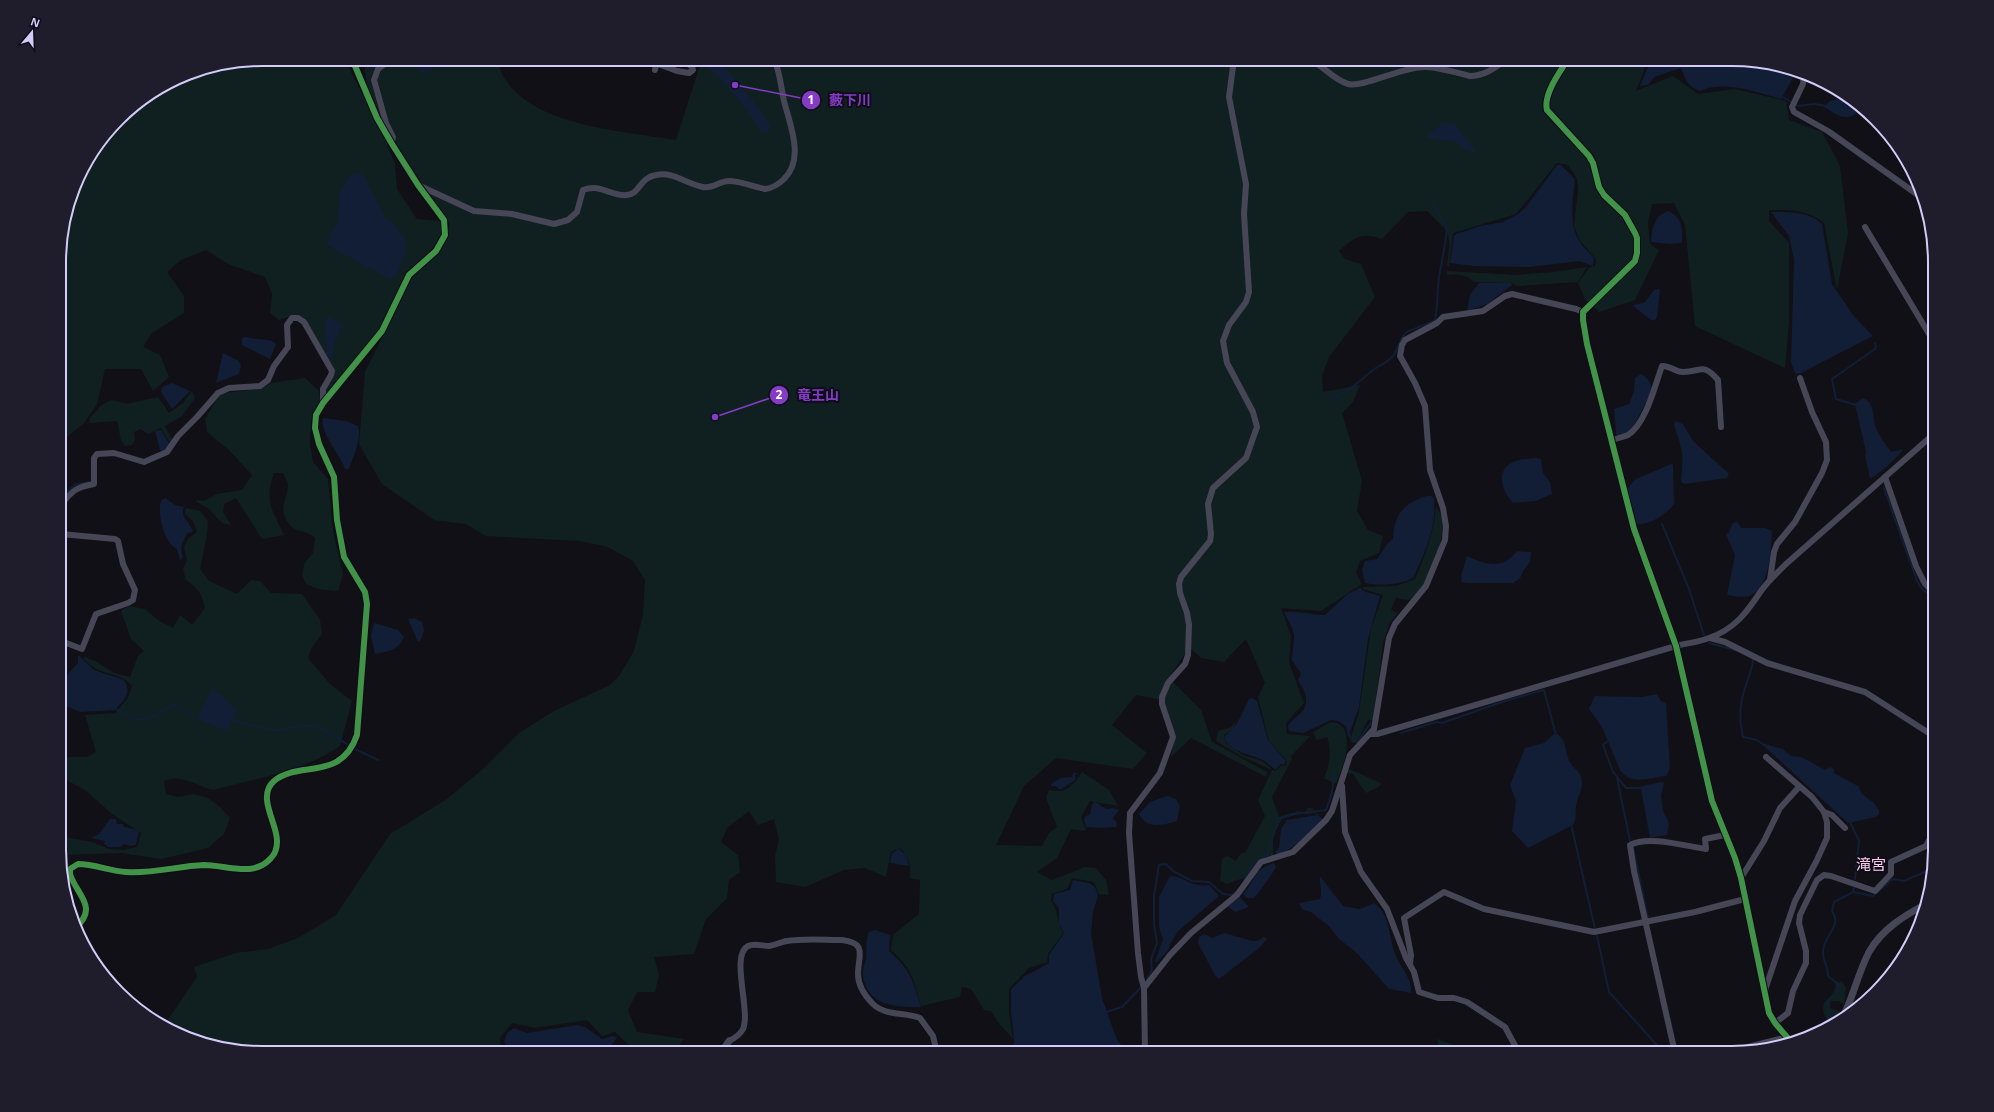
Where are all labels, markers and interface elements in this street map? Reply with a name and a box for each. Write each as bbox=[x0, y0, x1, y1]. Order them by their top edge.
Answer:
north arrow bbox=[12, 12, 52, 52]
text: N bbox=[29, 14, 42, 31]
callout: 藪下川 bbox=[801, 87, 879, 113]
text: 藪下川 bbox=[829, 90, 871, 109]
text: 1 bbox=[808, 91, 814, 108]
callout: 竜王山 bbox=[769, 382, 847, 408]
text: 竜王山 bbox=[797, 385, 839, 404]
text: 2 bbox=[776, 386, 783, 403]
district label: 滝宮 bbox=[1856, 854, 1886, 874]

